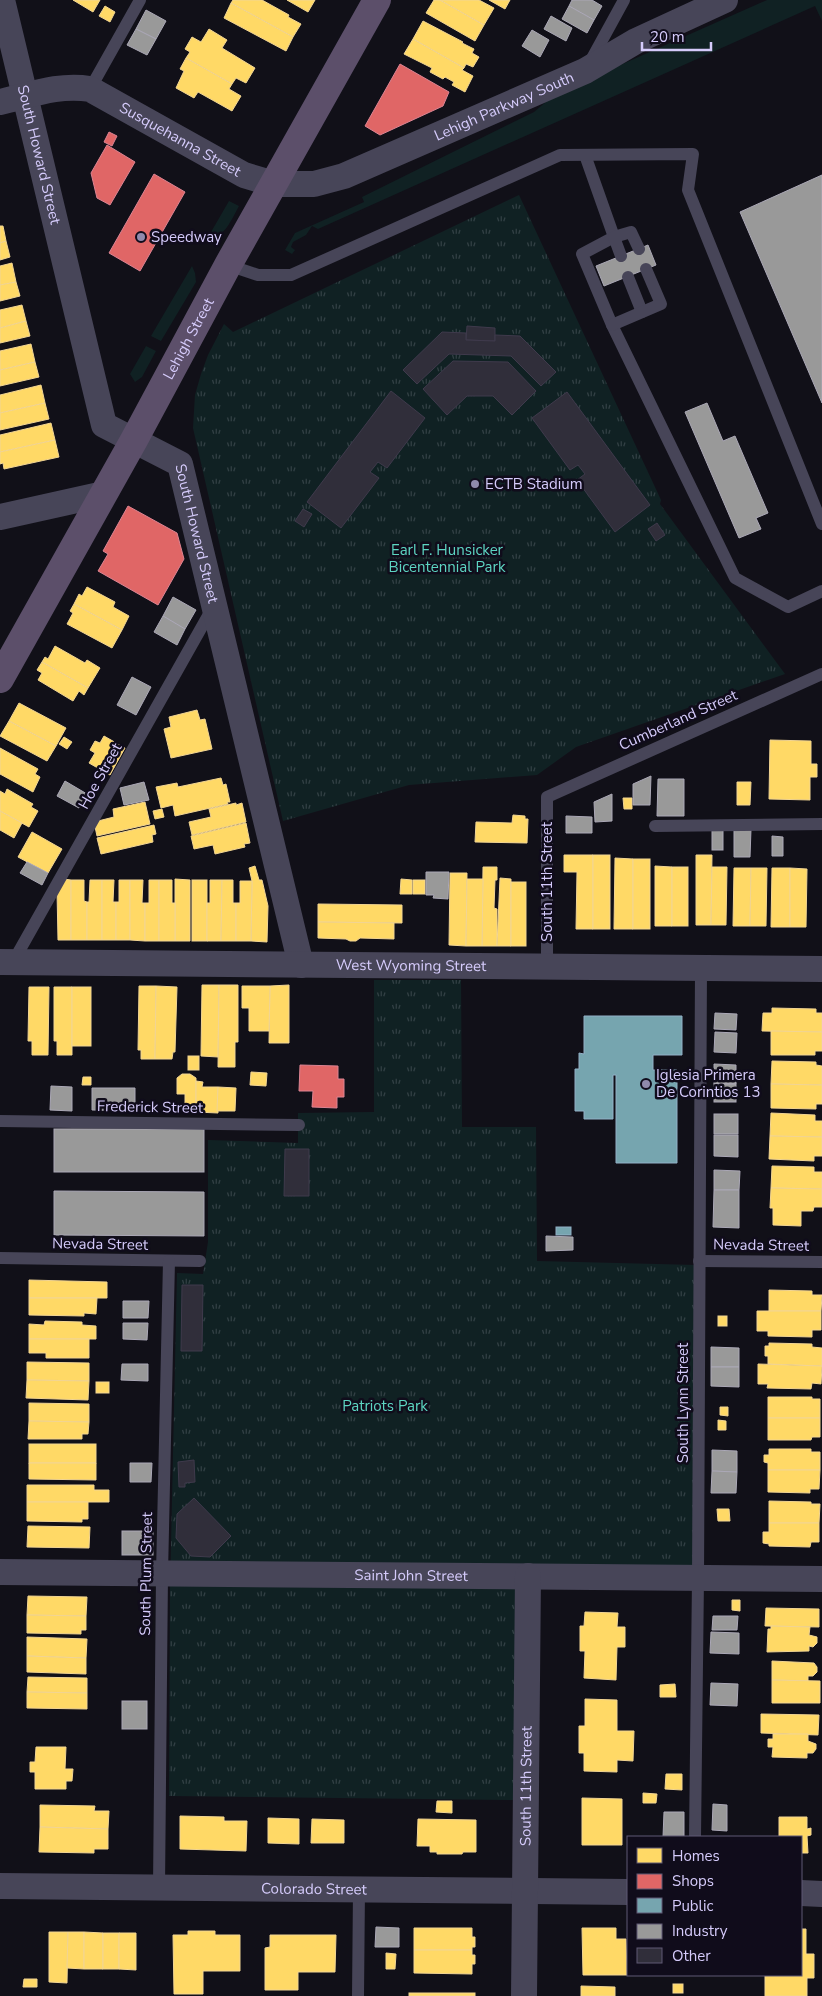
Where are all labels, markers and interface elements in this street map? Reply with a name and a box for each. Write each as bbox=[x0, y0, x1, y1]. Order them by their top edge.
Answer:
scale bar bbox=[642, 20, 711, 52]
text: 20 m bbox=[650, 27, 685, 47]
street label: Lehigh Parkway South bbox=[431, 67, 577, 146]
street label: South Howard Street bbox=[13, 83, 66, 227]
street label: Susquehanna Street bbox=[116, 97, 245, 182]
place label: Speedway bbox=[151, 227, 222, 247]
marker: Speedway bbox=[135, 231, 147, 243]
street label: Lehigh Street bbox=[158, 294, 219, 383]
street label: South Howard Street bbox=[170, 462, 223, 606]
place label: ECTB Stadium bbox=[485, 474, 583, 494]
marker: ECTB Stadium bbox=[469, 478, 481, 490]
park label: Earl F. Hunsicker Bicentennial Park bbox=[389, 540, 506, 577]
street label: Cumberland Street bbox=[616, 685, 741, 755]
street label: Hoe Street bbox=[74, 739, 127, 813]
street label: South 11th Street bbox=[537, 821, 557, 942]
street label: West Wyoming Street bbox=[336, 955, 487, 976]
place label: Iglesia Primera De Corintios 13 bbox=[656, 1065, 760, 1102]
marker: Iglesia Primera De Corintios 13 bbox=[640, 1078, 652, 1090]
street label: Frederick Street bbox=[97, 1096, 204, 1118]
street label: Nevada Street bbox=[52, 1233, 149, 1255]
street label: Nevada Street bbox=[713, 1234, 810, 1256]
street label: South Lynn Street bbox=[673, 1342, 693, 1463]
park label: Patriots Park bbox=[342, 1396, 428, 1416]
street label: South Plum Street bbox=[135, 1511, 157, 1636]
street label: Saint John Street bbox=[354, 1565, 469, 1586]
street label: South 11th Street bbox=[515, 1725, 537, 1846]
legend bbox=[627, 1836, 802, 1976]
text: Homes bbox=[672, 1846, 720, 1866]
text: Shops bbox=[672, 1871, 714, 1891]
street label: Colorado Street bbox=[261, 1878, 368, 1900]
text: Public bbox=[672, 1896, 713, 1916]
text: Industry bbox=[672, 1921, 728, 1941]
text: Other bbox=[672, 1946, 711, 1966]

